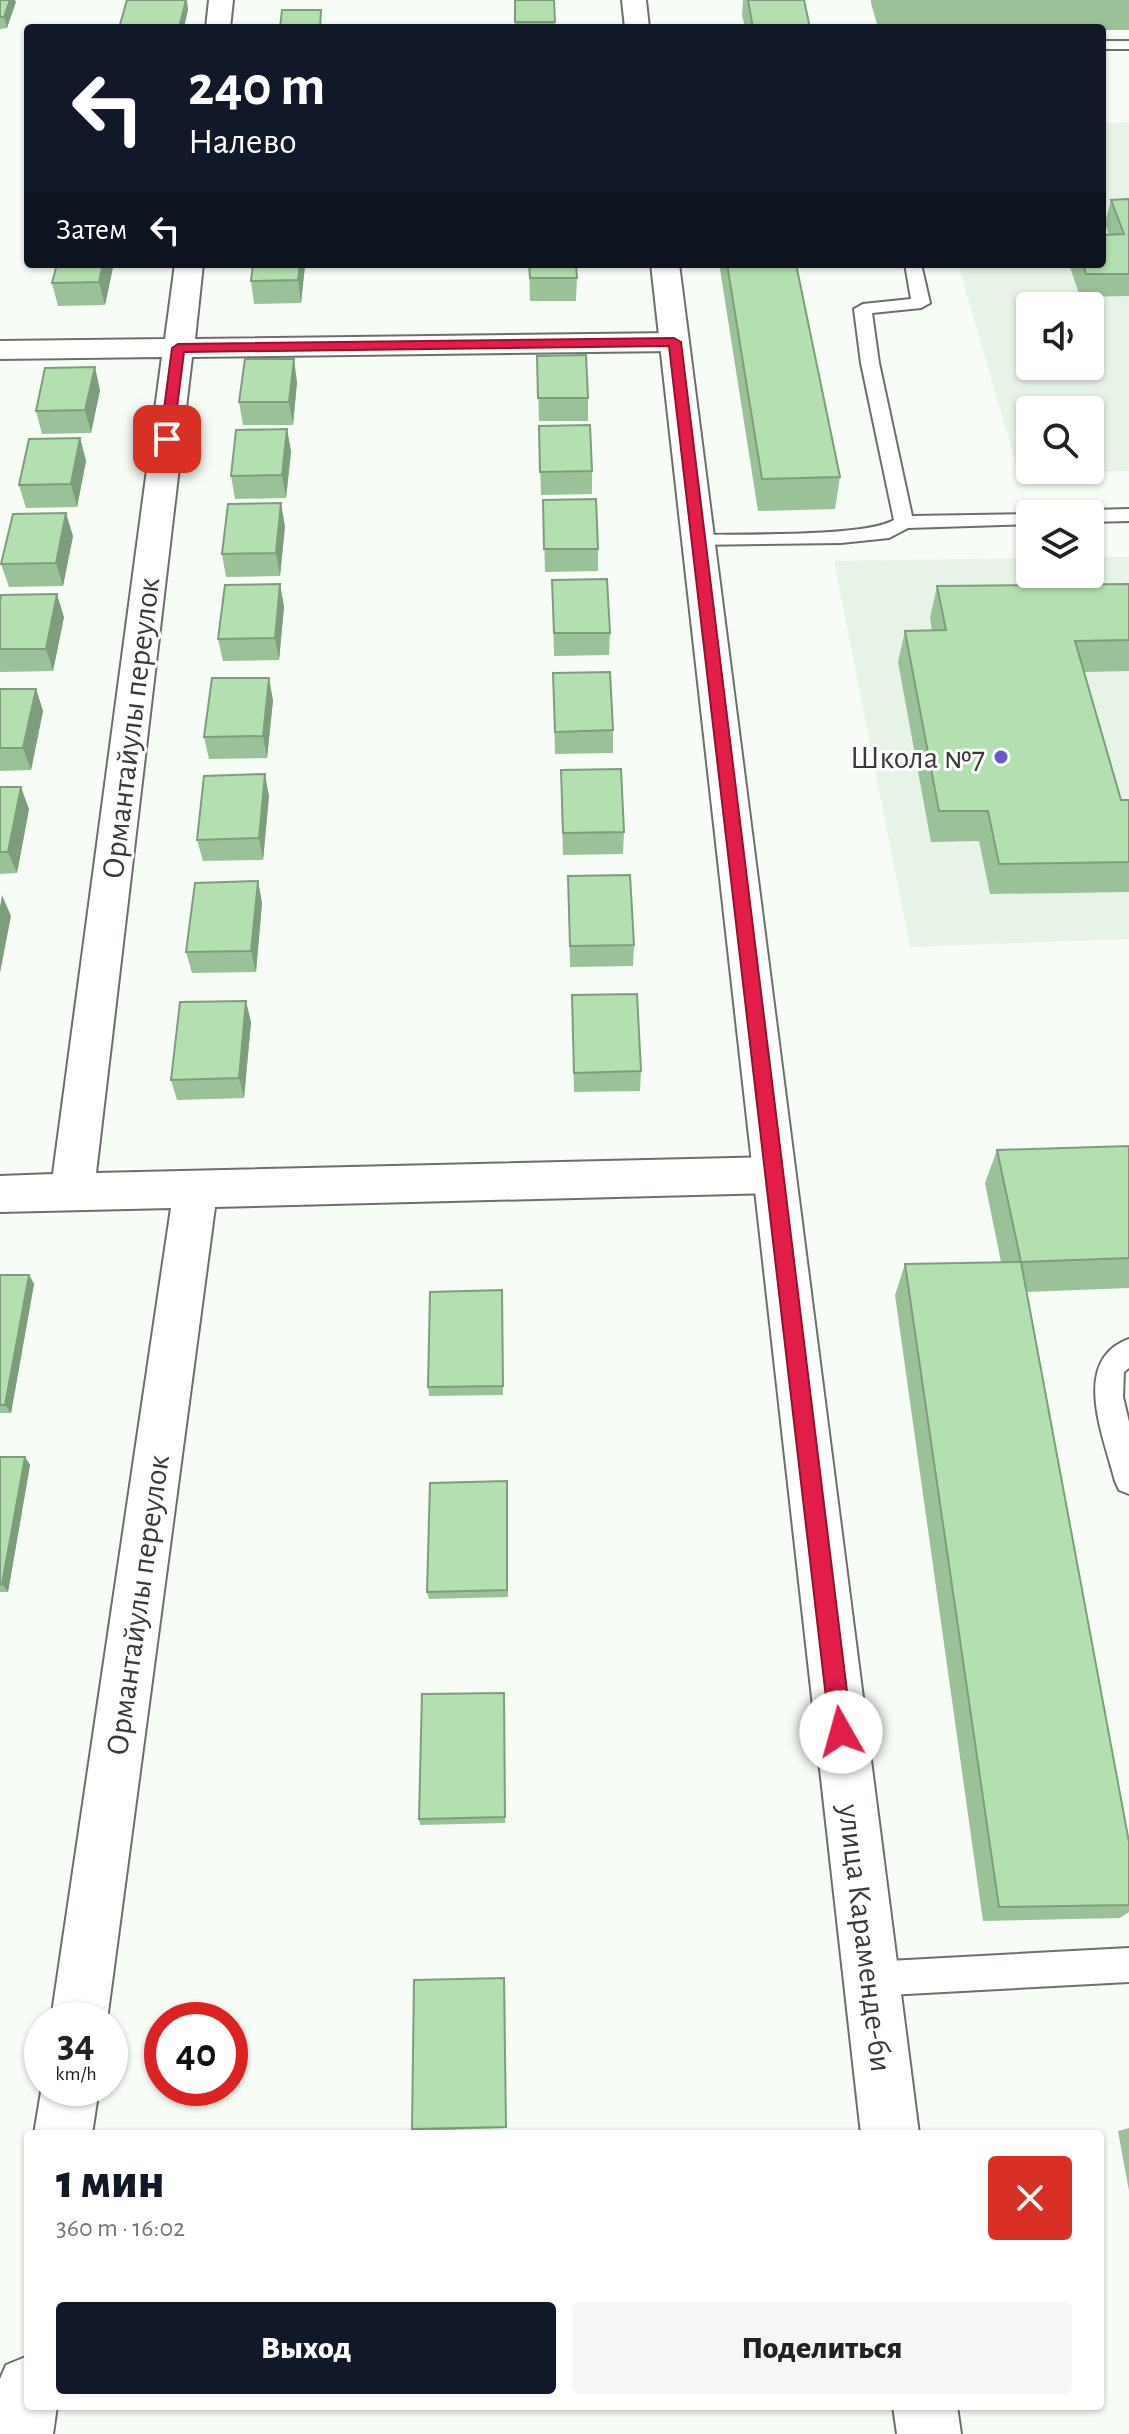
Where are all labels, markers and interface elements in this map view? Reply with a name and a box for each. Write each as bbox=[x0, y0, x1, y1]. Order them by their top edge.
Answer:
icon: left bbox=[56, 56, 160, 160]
text: 240 m bbox=[188, 59, 325, 115]
text: Налево bbox=[188, 124, 297, 160]
icon: left bbox=[143, 208, 187, 252]
text: Затем bbox=[56, 215, 127, 245]
map controls bbox=[1016, 292, 1104, 588]
button: sound bbox=[1016, 292, 1104, 380]
button: search bbox=[1016, 396, 1104, 484]
pin bbox=[133, 405, 201, 473]
icon: arrive bbox=[145, 417, 189, 461]
button: layers bbox=[1016, 500, 1104, 588]
street label: Ормантайулы переулок bbox=[97, 575, 165, 881]
place label: Школа №7 bbox=[850, 742, 985, 774]
marker: Школа №7 bbox=[992, 748, 1010, 766]
street label: Ормантайулы переулок bbox=[101, 1452, 175, 1758]
position arrow bbox=[799, 1690, 883, 1774]
street label: улица Караменде-би bbox=[833, 1801, 897, 2074]
speed limit sign: 40 bbox=[144, 2002, 248, 2106]
text: 34 bbox=[57, 2024, 95, 2064]
text: km/h bbox=[55, 2064, 97, 2084]
button: close bbox=[988, 2156, 1072, 2240]
text: 1 мин bbox=[56, 2159, 165, 2207]
text: 360 m · 16:02 bbox=[56, 2215, 185, 2241]
button: Выход bbox=[56, 2302, 556, 2394]
button: Поделиться bbox=[572, 2302, 1072, 2394]

